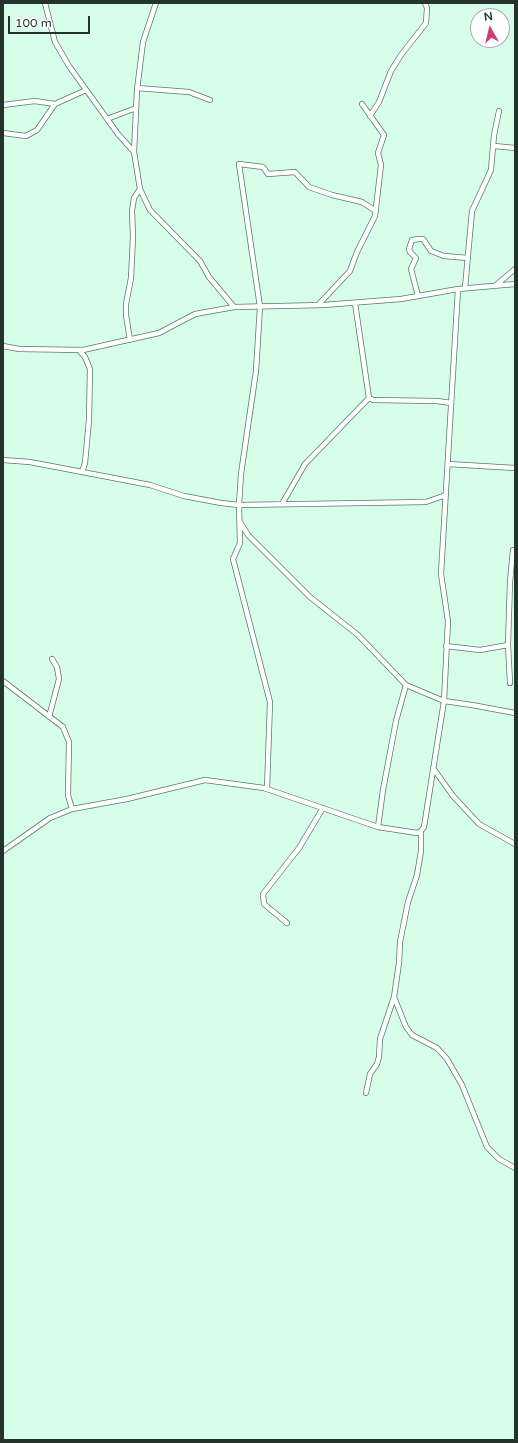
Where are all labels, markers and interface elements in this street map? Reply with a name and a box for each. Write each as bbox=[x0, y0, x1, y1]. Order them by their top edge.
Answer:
scale bar bbox=[10, 8, 92, 34]
north arrow bbox=[470, 8, 510, 48]
text: N bbox=[483, 10, 494, 24]
text: 100 m bbox=[15, 16, 52, 30]

